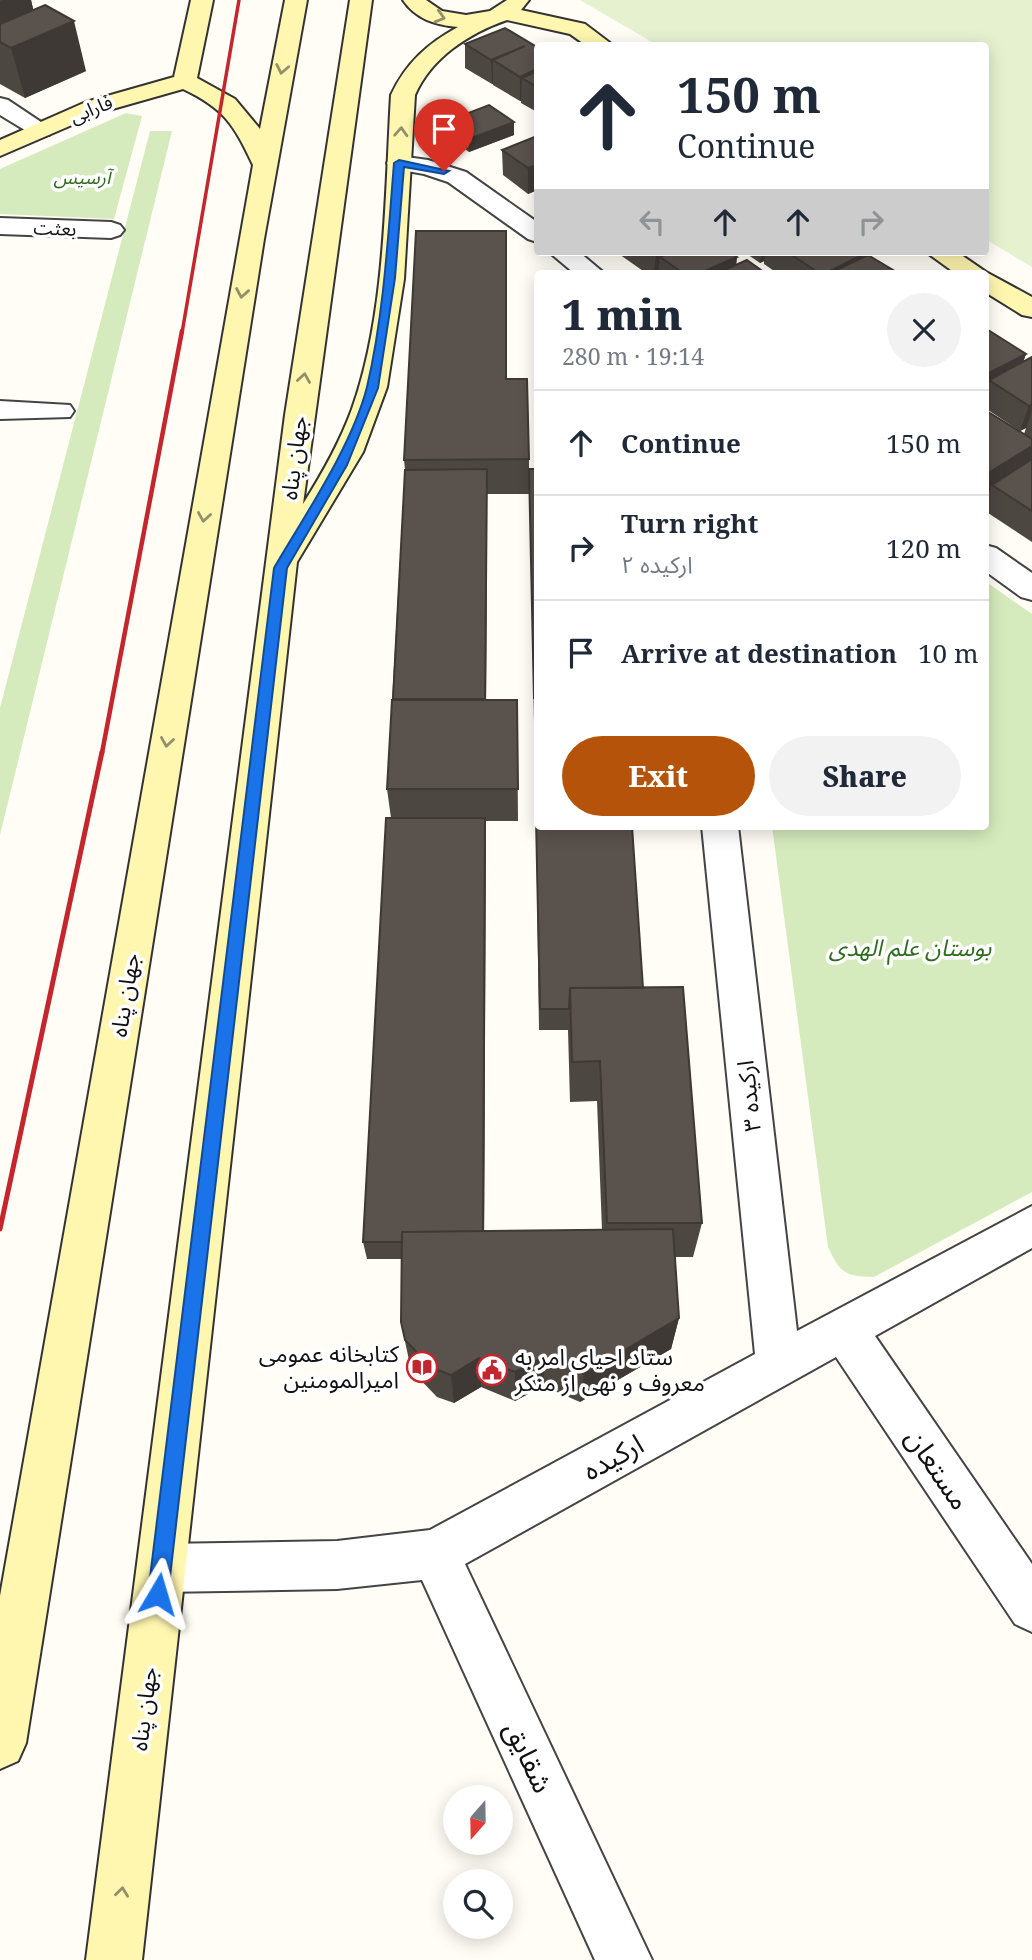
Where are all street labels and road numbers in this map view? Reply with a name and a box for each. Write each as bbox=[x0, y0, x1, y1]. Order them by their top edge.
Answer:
street label: فارابی bbox=[66, 89, 116, 129]
street label: بعثت bbox=[33, 214, 77, 242]
street label: جهان پناه bbox=[272, 414, 314, 502]
street label: جهان پناه bbox=[102, 951, 147, 1039]
street label: ارکیده ۳ bbox=[728, 1059, 768, 1133]
street label: مستعان bbox=[898, 1420, 980, 1517]
street label: ارکیده bbox=[575, 1424, 650, 1488]
street label: جهان پناه bbox=[122, 1665, 164, 1753]
street label: شقایق bbox=[497, 1715, 563, 1799]

